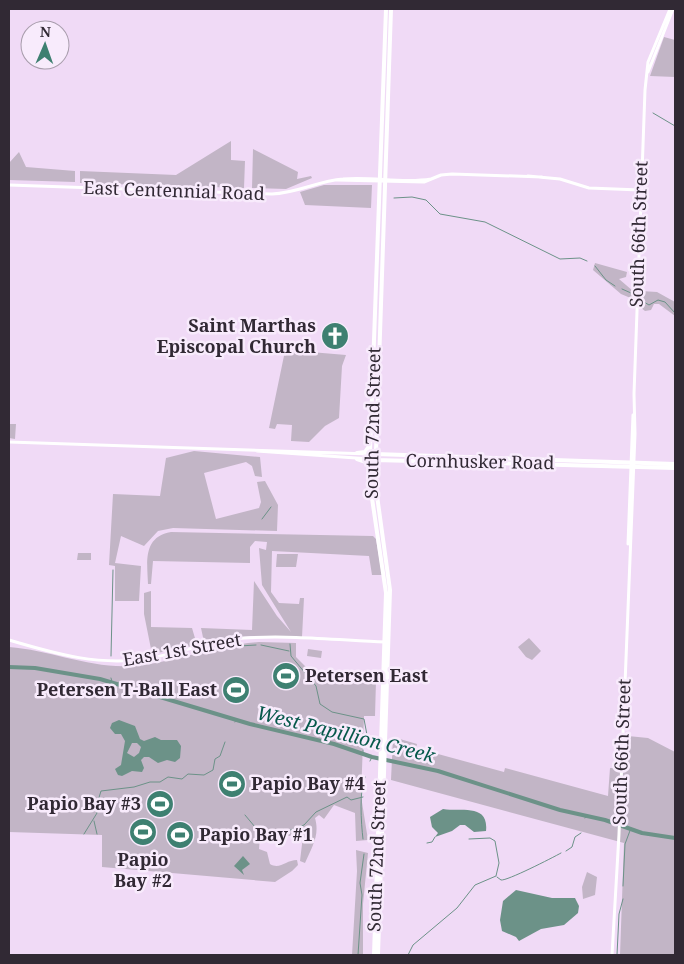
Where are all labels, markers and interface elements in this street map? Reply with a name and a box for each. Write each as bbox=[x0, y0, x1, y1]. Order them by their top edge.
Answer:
north arrow bbox=[20, 20, 70, 70]
text: N bbox=[40, 22, 51, 41]
street label: South 66th Street bbox=[623, 160, 653, 308]
street label: East Centennial Road bbox=[83, 175, 265, 205]
place label: Saint Marthas Episcopal Church bbox=[157, 313, 316, 358]
church icon: Saint Marthas Episcopal Church bbox=[320, 321, 350, 351]
street label: South 72nd Street bbox=[359, 347, 385, 499]
street label: Cornhusker Road bbox=[405, 448, 555, 474]
street label: East 1st Street bbox=[121, 627, 243, 671]
sports icon: Petersen East bbox=[271, 661, 301, 691]
place label: Petersen East bbox=[305, 663, 428, 687]
sports icon: Petersen T-Ball East bbox=[221, 675, 251, 705]
place label: Petersen T-Ball East bbox=[36, 677, 217, 701]
street label: South 66th Street bbox=[606, 678, 636, 826]
water label: West Papillion Creek bbox=[254, 699, 439, 769]
sports icon: Papio Bay #4 bbox=[217, 769, 247, 799]
place label: Papio Bay #4 bbox=[251, 771, 365, 795]
street label: South 72nd Street bbox=[361, 780, 391, 932]
sports icon: Papio Bay #3 bbox=[145, 789, 175, 819]
place label: Papio Bay #3 bbox=[27, 791, 141, 815]
sports icon: Papio Bay #2 bbox=[128, 817, 158, 847]
sports icon: Papio Bay #1 bbox=[165, 820, 195, 850]
place label: Papio Bay #1 bbox=[199, 822, 313, 846]
place label: Papio Bay #2 bbox=[114, 847, 172, 892]

